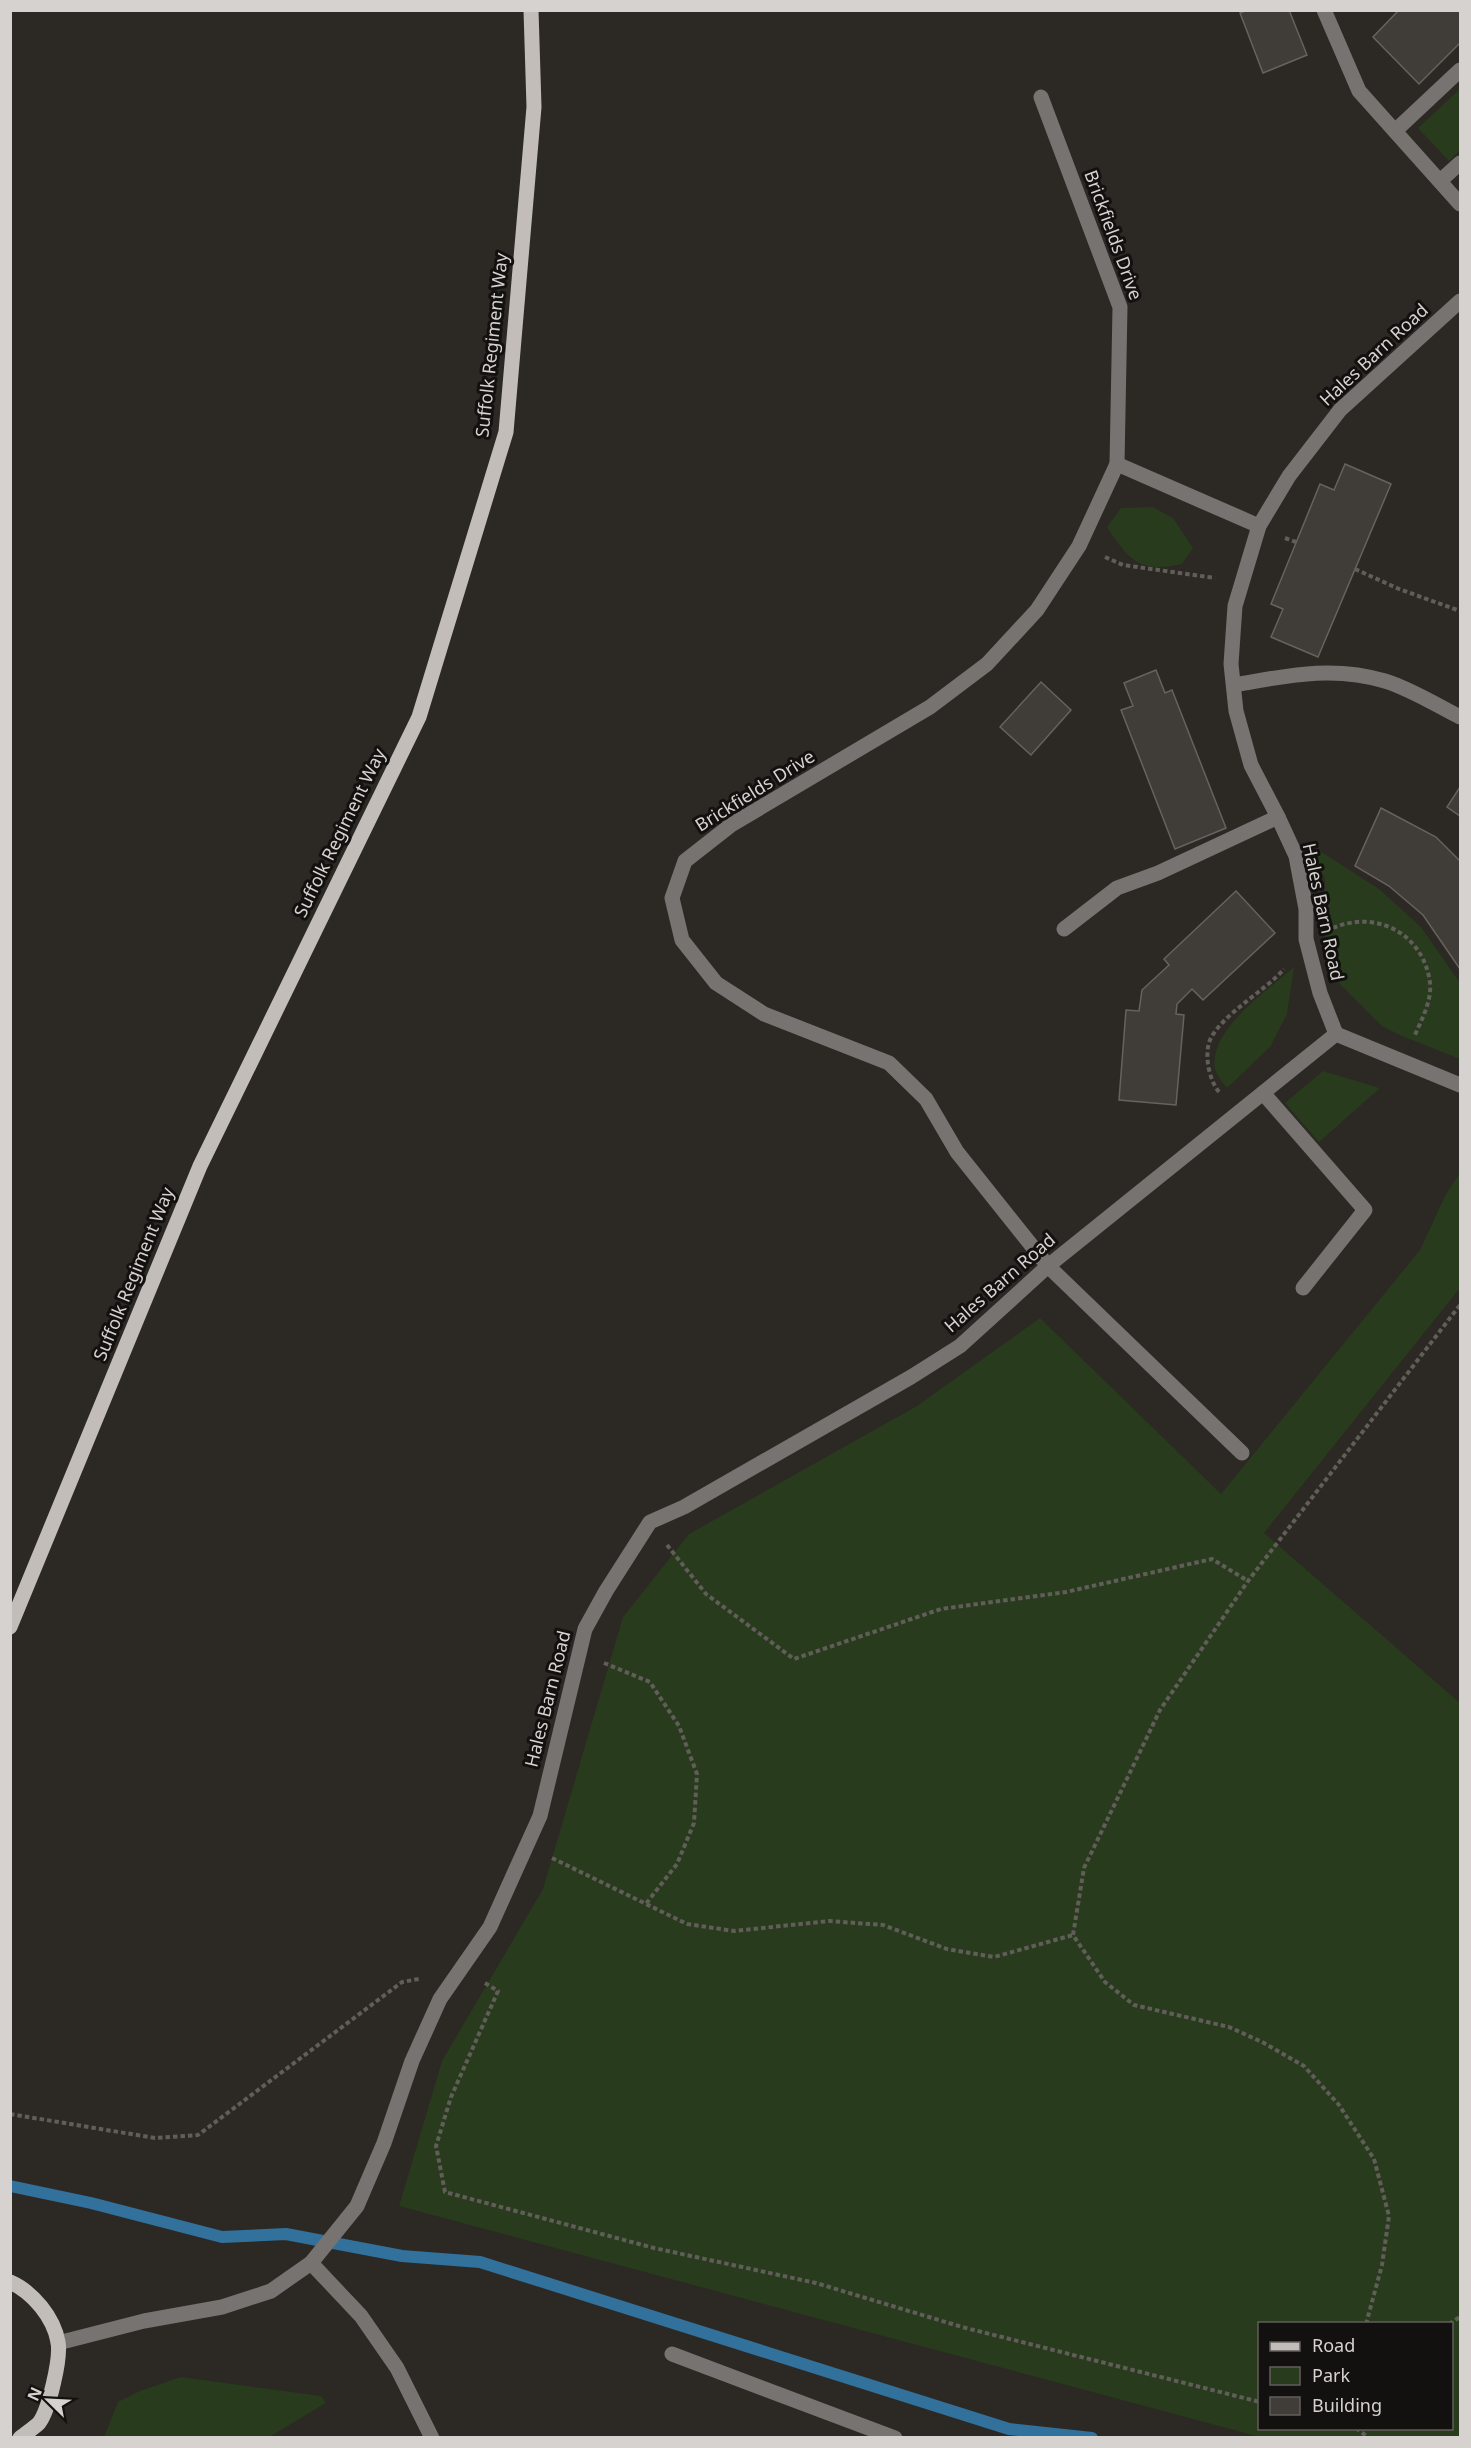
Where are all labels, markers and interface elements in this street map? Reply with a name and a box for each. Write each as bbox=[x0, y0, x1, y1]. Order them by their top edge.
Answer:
street label: Brickfields Drive bbox=[1079, 166, 1149, 303]
street label: Suffolk Regiment Way bbox=[469, 251, 513, 438]
street label: Hales Barn Road bbox=[1314, 298, 1433, 411]
street label: Suffolk Regiment Way bbox=[288, 743, 391, 921]
street label: Brickfields Drive bbox=[690, 744, 819, 837]
street label: Hales Barn Road bbox=[1298, 841, 1350, 983]
street label: Suffolk Regiment Way bbox=[87, 1183, 179, 1364]
street label: Hales Barn Road bbox=[939, 1227, 1060, 1337]
street label: Hales Barn Road bbox=[518, 1628, 576, 1769]
legend bbox=[1258, 2322, 1453, 2430]
text: Road bbox=[1312, 2333, 1355, 2357]
text: Park bbox=[1312, 2363, 1350, 2387]
north arrow bbox=[18, 2370, 78, 2430]
text: N bbox=[22, 2383, 47, 2404]
text: Building bbox=[1312, 2393, 1382, 2417]

